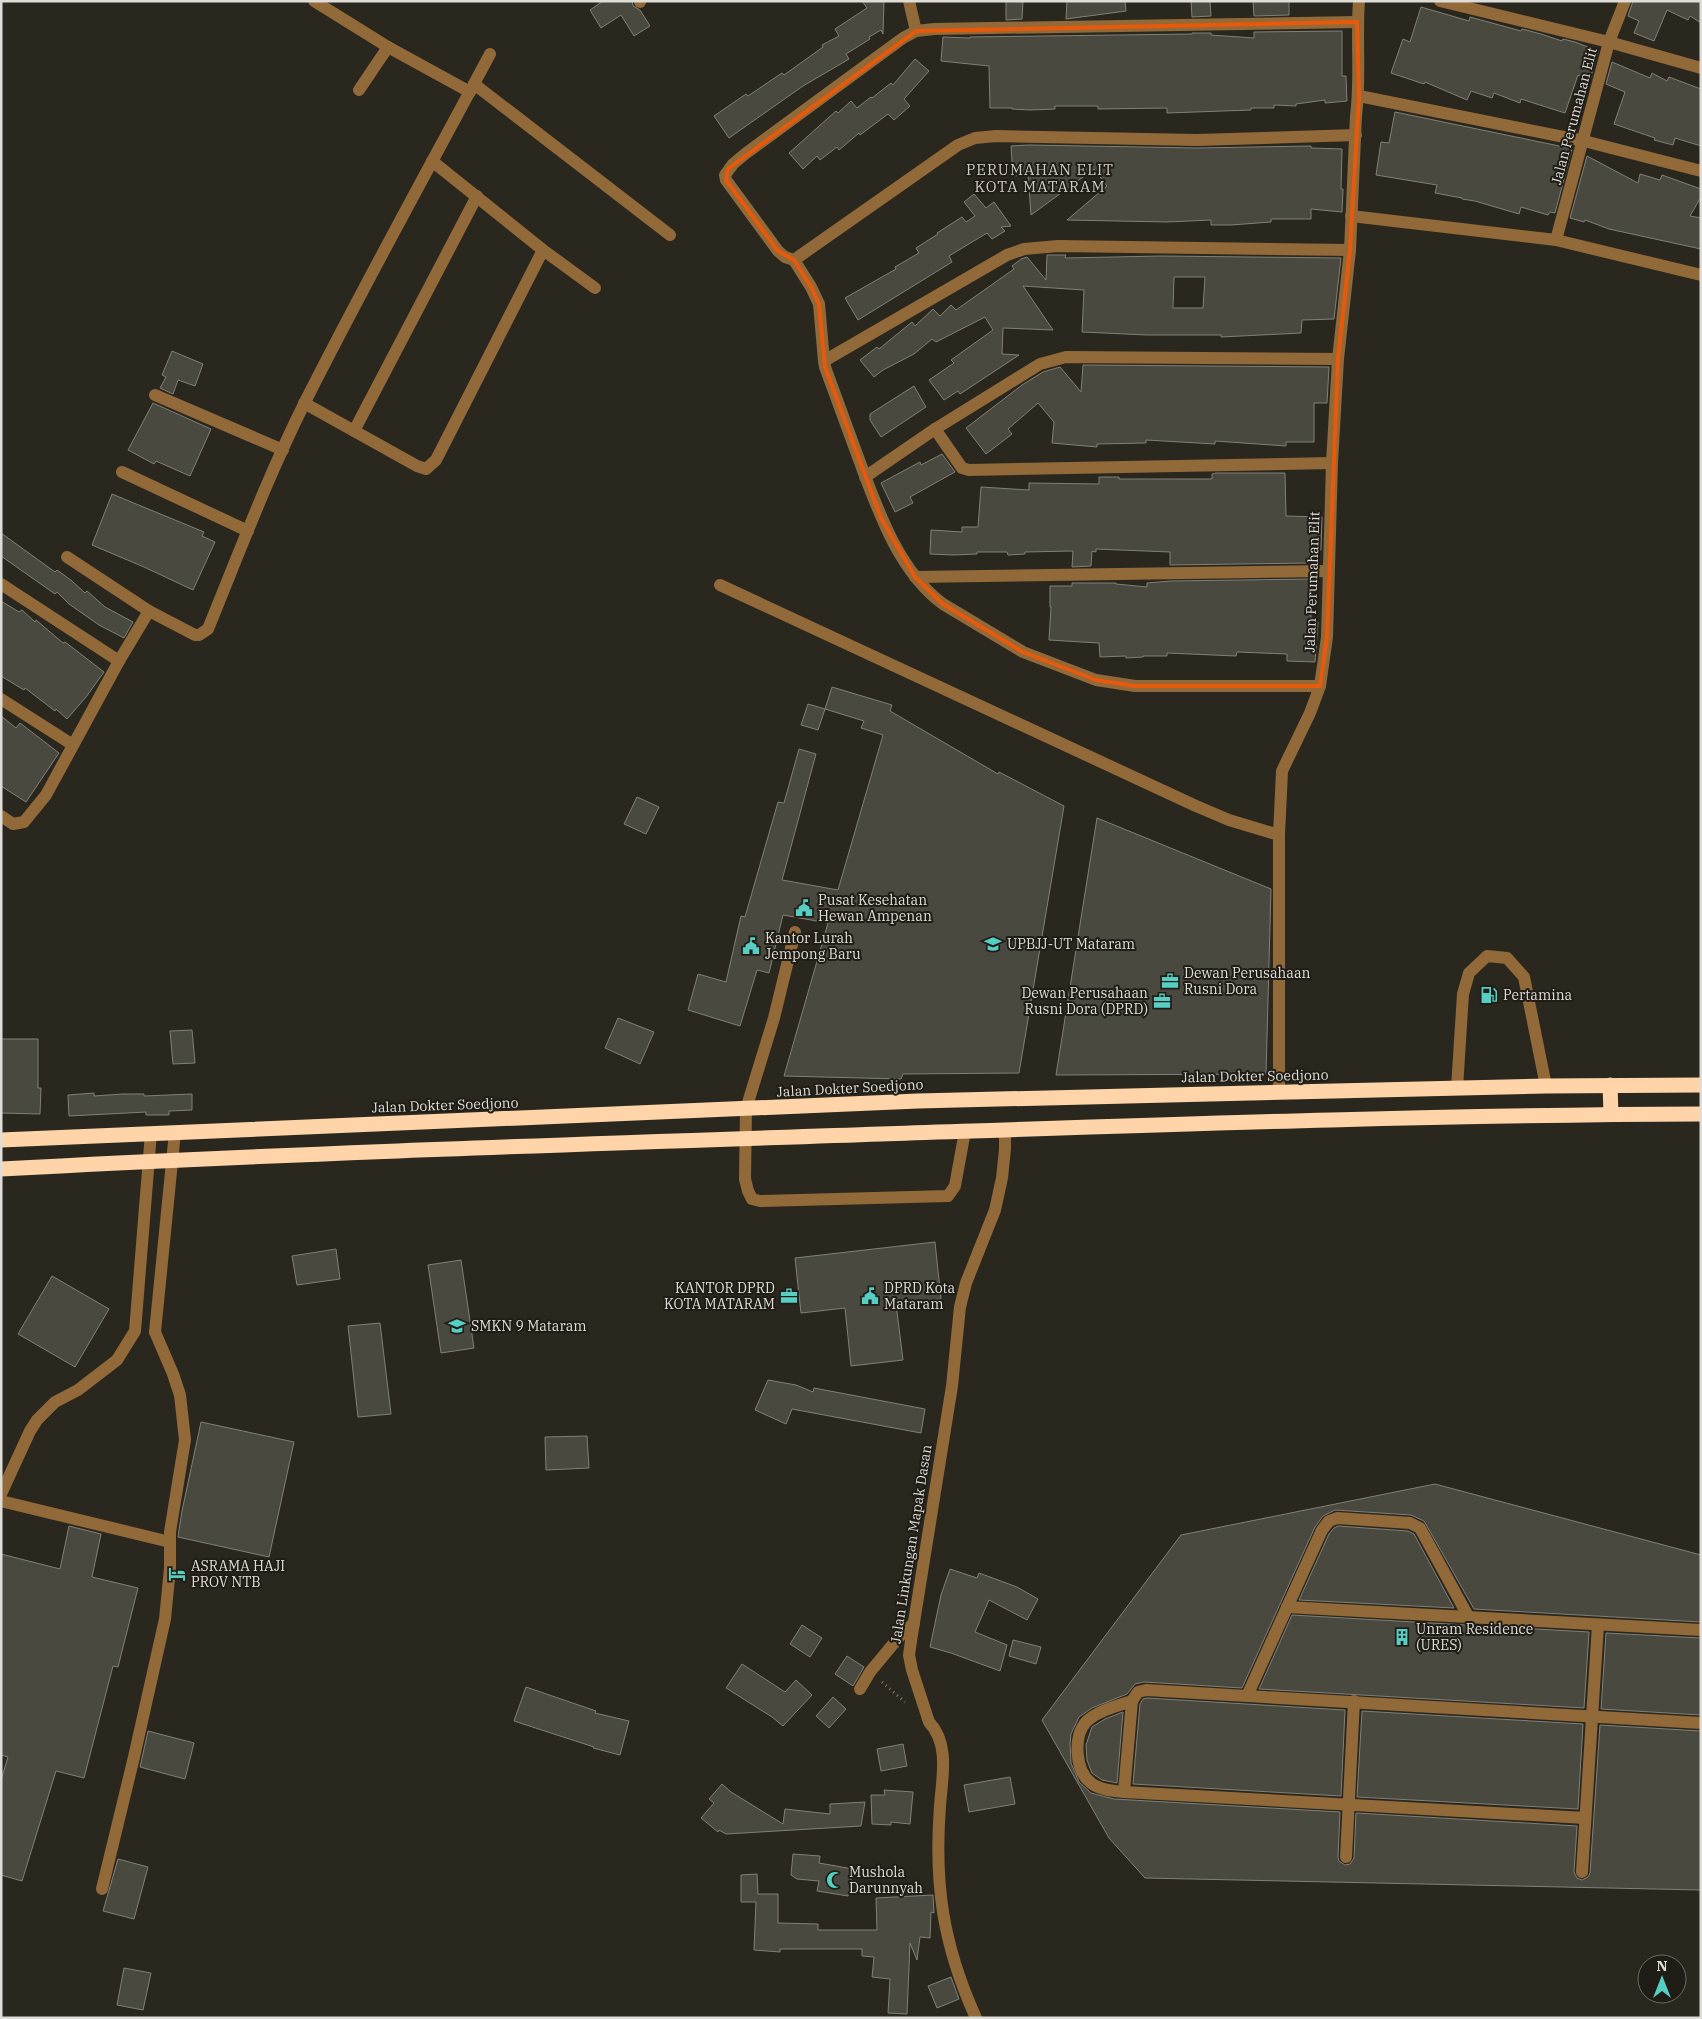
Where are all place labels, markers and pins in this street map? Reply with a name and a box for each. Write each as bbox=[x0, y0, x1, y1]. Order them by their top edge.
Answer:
place label: Pusat Kesehatan Hewan Ampenan bbox=[818, 891, 932, 925]
public building icon: Pusat Kesehatan Hewan Ampenan bbox=[794, 898, 814, 918]
place label: Kantor Lurah Jempong Baru bbox=[765, 929, 861, 963]
school or university icon: UPBJJ-UT Mataram bbox=[983, 934, 1003, 954]
place label: UPBJJ-UT Mataram bbox=[1007, 935, 1135, 953]
public building icon: Kantor Lurah Jempong Baru bbox=[741, 936, 761, 956]
place label: Dewan Perusahaan Rusni Dora bbox=[1184, 964, 1311, 998]
office icon: Dewan Perusahaan Rusni Dora bbox=[1160, 971, 1180, 991]
place label: Dewan Perusahaan Rusni Dora (DPRD) bbox=[1021, 984, 1148, 1018]
fuel station icon: Pertamina bbox=[1479, 985, 1499, 1005]
place label: Pertamina bbox=[1503, 986, 1573, 1004]
office icon: Dewan Perusahaan Rusni Dora (DPRD) bbox=[1152, 991, 1172, 1011]
place label: KANTOR DPRD KOTA MATARAM bbox=[664, 1279, 775, 1313]
place label: DPRD Kota Mataram bbox=[884, 1279, 956, 1313]
office icon: KANTOR DPRD KOTA MATARAM bbox=[779, 1286, 799, 1306]
public building icon: DPRD Kota Mataram bbox=[860, 1286, 880, 1306]
school or university icon: SMKN 9 Mataram bbox=[447, 1316, 467, 1336]
place label: SMKN 9 Mataram bbox=[471, 1317, 587, 1335]
place label: ASRAMA HAJI PROV NTB bbox=[191, 1557, 285, 1591]
hotel icon: ASRAMA HAJI PROV NTB bbox=[167, 1564, 187, 1584]
place label: Unram Residence (URES) bbox=[1416, 1620, 1533, 1654]
building icon: Unram Residence (URES) bbox=[1392, 1627, 1412, 1647]
place label: Mushola Darunnyah bbox=[849, 1863, 923, 1897]
mosque icon: Mushola Darunnyah bbox=[825, 1870, 845, 1890]

